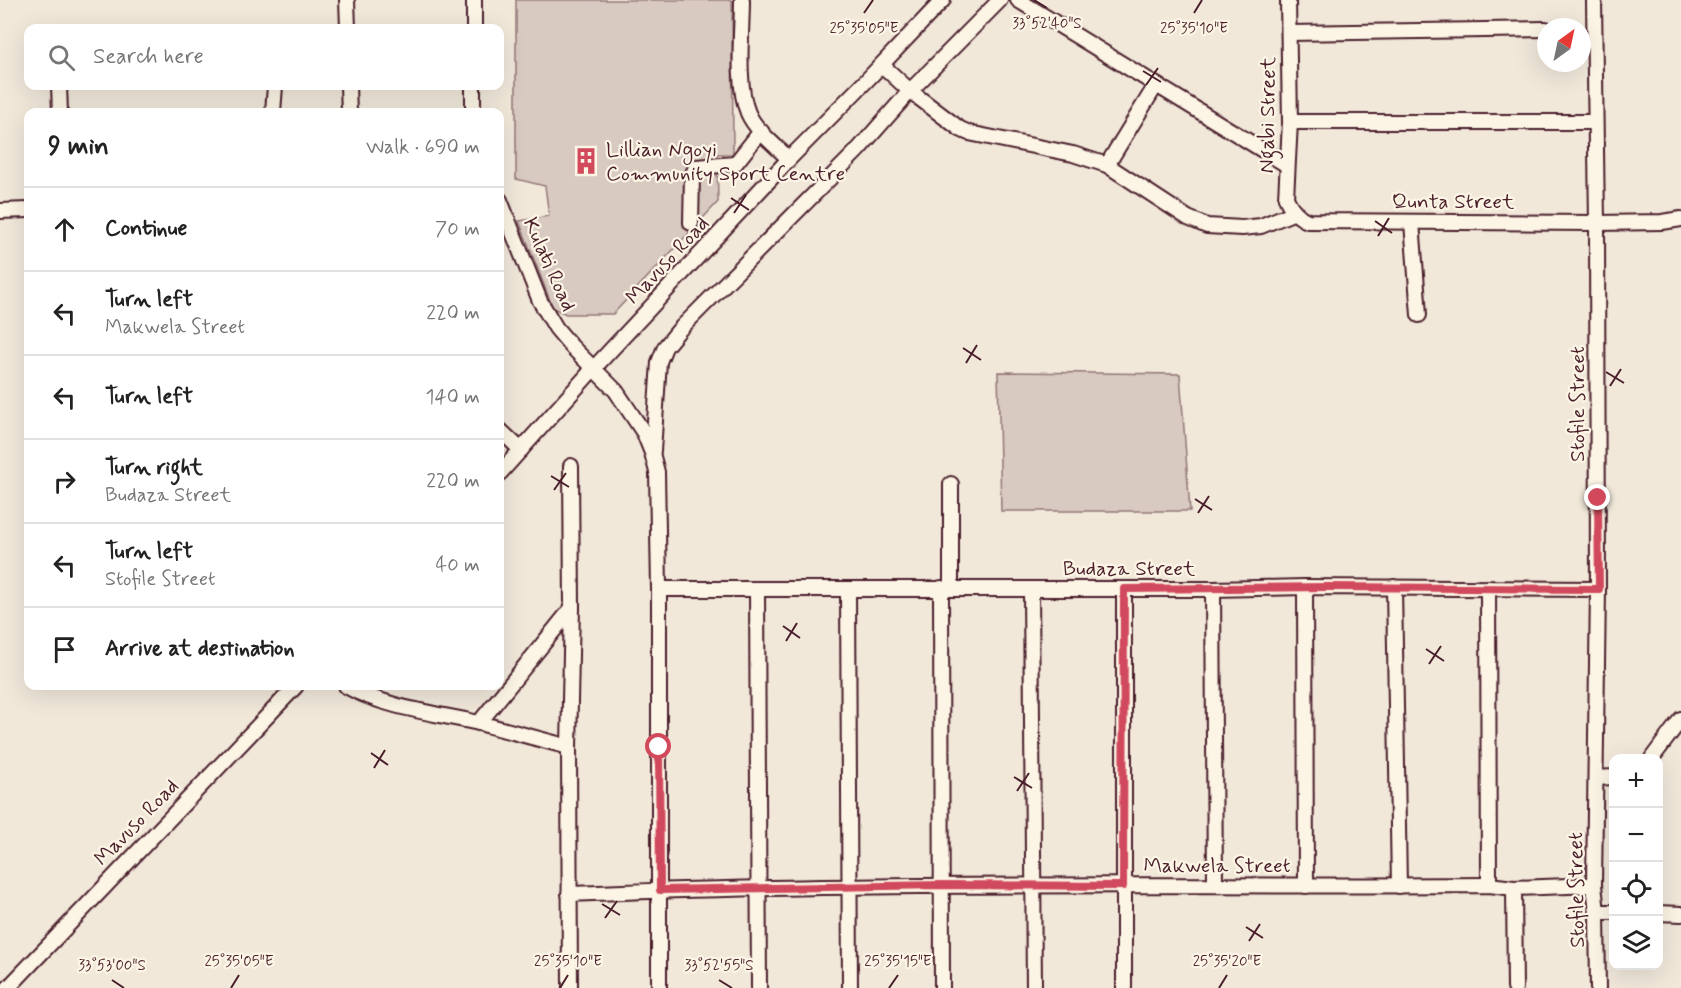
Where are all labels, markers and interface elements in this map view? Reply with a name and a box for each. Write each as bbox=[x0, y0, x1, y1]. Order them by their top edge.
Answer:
text: 33°52'40"S bbox=[1012, 14, 1082, 34]
north arrow bbox=[1537, 18, 1591, 72]
text: 25°35'05"E bbox=[830, 19, 899, 39]
text: 25°35'10"E bbox=[1160, 19, 1228, 39]
search box bbox=[24, 24, 504, 90]
icon: search bbox=[45, 41, 78, 74]
text: Search here bbox=[93, 43, 204, 71]
street label: Ngabi Street bbox=[1253, 56, 1285, 174]
text: 9 min bbox=[48, 130, 109, 164]
text: Walk · 690 m bbox=[366, 134, 480, 161]
place label: Lillian Ngoyi Community Sport Centre bbox=[606, 136, 845, 188]
building icon: Lillian Ngoyi Community Sport Centre bbox=[571, 146, 601, 176]
street label: Qunta Street bbox=[1392, 188, 1515, 216]
street label: Mavuso Road bbox=[620, 210, 716, 311]
icon: ahead bbox=[48, 213, 81, 246]
street label: Kulati Road bbox=[516, 213, 582, 316]
text: Continue bbox=[105, 215, 187, 243]
text: 70 m bbox=[435, 216, 480, 243]
text: Turn left bbox=[105, 286, 193, 314]
icon: left bbox=[48, 297, 81, 330]
text: 220 m bbox=[426, 300, 480, 327]
text: Makwela Street bbox=[105, 314, 245, 341]
street label: Stofile Street bbox=[1564, 346, 1592, 462]
icon: left bbox=[48, 381, 81, 414]
text: Turn left bbox=[105, 383, 193, 411]
text: 140 m bbox=[426, 384, 480, 411]
text: Turn right bbox=[105, 454, 203, 482]
icon: right bbox=[48, 465, 81, 498]
text: 220 m bbox=[426, 468, 480, 495]
text: Budaza Street bbox=[105, 482, 231, 509]
route end bbox=[1584, 484, 1610, 510]
text: Turn left bbox=[105, 538, 193, 566]
icon: left bbox=[48, 549, 81, 582]
text: 40 m bbox=[436, 552, 480, 579]
street label: Budaza Street bbox=[1063, 555, 1196, 583]
text: Stofile Street bbox=[105, 566, 215, 593]
icon: arrive bbox=[48, 633, 81, 666]
text: Arrive at destination bbox=[105, 635, 295, 663]
route start bbox=[645, 733, 671, 759]
map controls bbox=[1609, 754, 1663, 970]
button: + bbox=[1609, 754, 1663, 808]
street label: Mavuso Road bbox=[88, 773, 185, 872]
button: − bbox=[1609, 808, 1663, 862]
street label: Stofile Street bbox=[1562, 832, 1592, 948]
street label: Makwela Street bbox=[1143, 852, 1291, 880]
button: locate bbox=[1609, 862, 1663, 916]
button: layers bbox=[1609, 916, 1663, 970]
text: 25°35'05"E bbox=[205, 952, 274, 972]
text: 25°35'10"E bbox=[534, 952, 602, 972]
text: 25°35'15"E bbox=[864, 952, 932, 972]
text: 25°35'20"E bbox=[1193, 952, 1261, 972]
text: 33°53'00"S bbox=[78, 956, 146, 976]
text: 33°52'55"S bbox=[684, 956, 754, 976]

